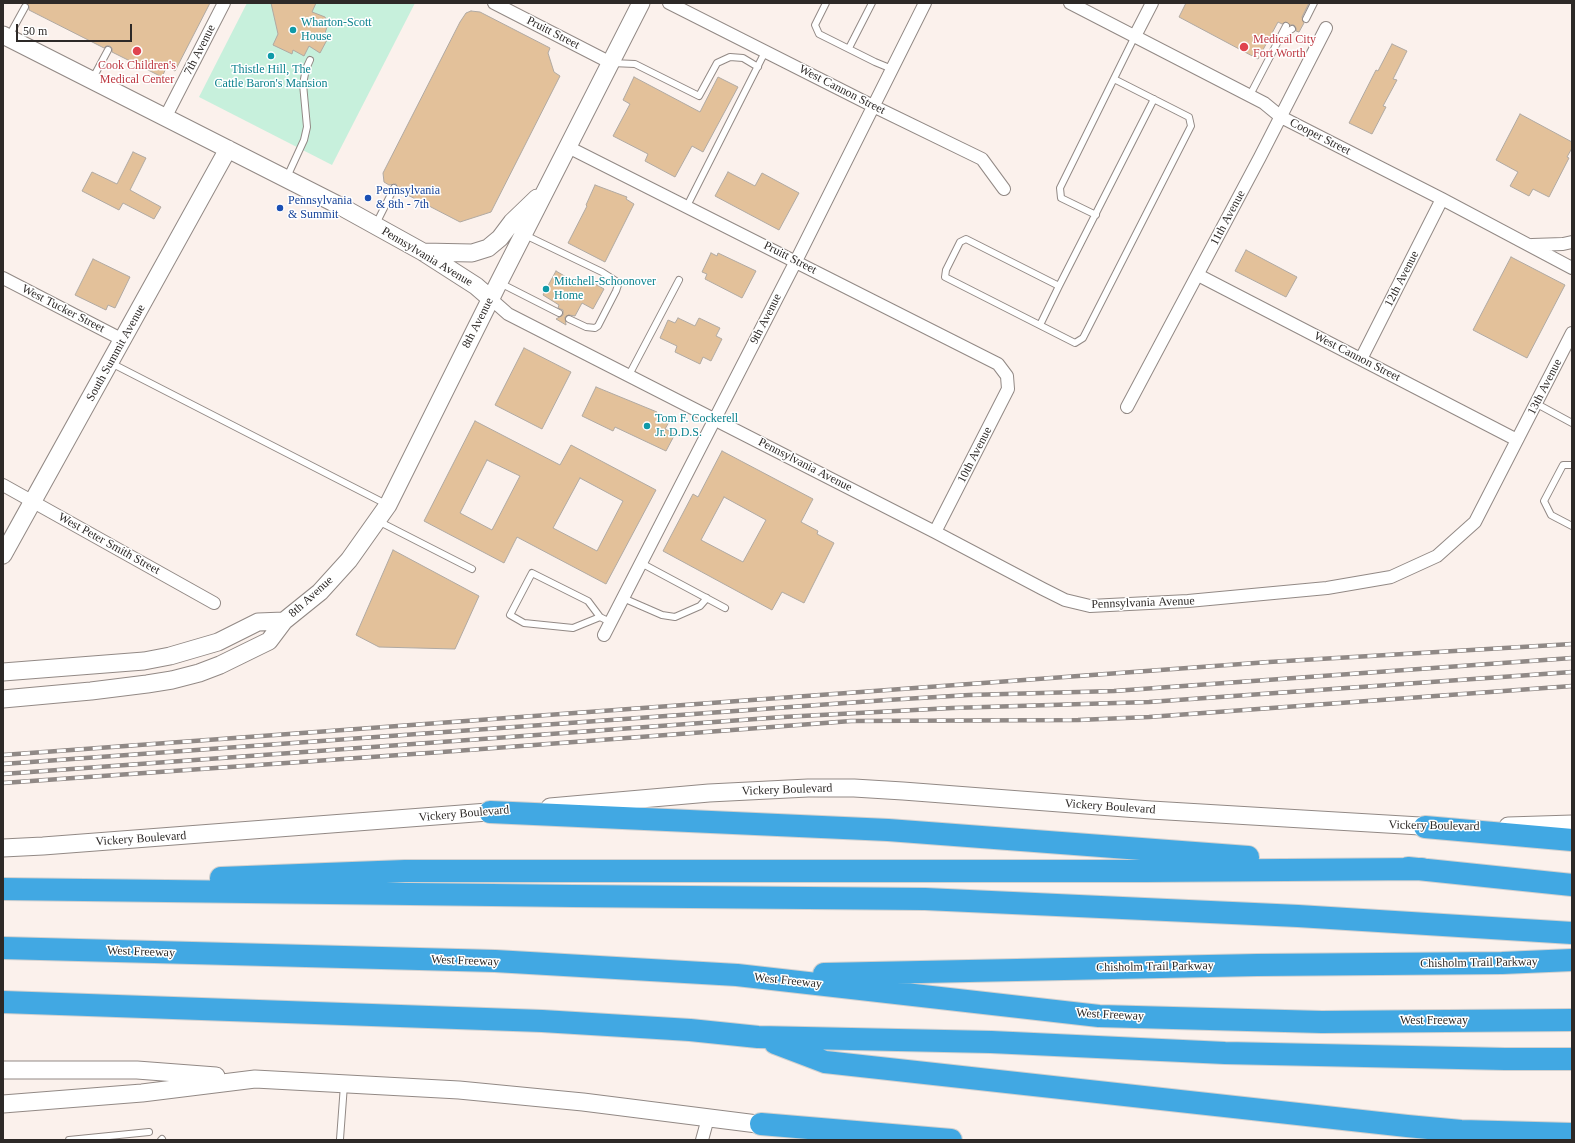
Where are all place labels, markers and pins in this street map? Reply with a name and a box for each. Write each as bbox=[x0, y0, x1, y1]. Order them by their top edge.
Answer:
place label: Wharton-Scott House bbox=[301, 16, 372, 44]
marker: Wharton-Scott House bbox=[288, 25, 298, 35]
place label: Medical City Fort Worth bbox=[1253, 33, 1316, 61]
marker: Medical City Fort Worth bbox=[1238, 41, 1250, 53]
marker: Cook Children's Medical Center bbox=[131, 45, 143, 57]
marker: Thistle Hill, The Cattle Baron's Mansion bbox=[266, 51, 276, 61]
place label: Cook Children's Medical Center bbox=[98, 59, 176, 87]
place label: Thistle Hill, The Cattle Baron's Mansion bbox=[215, 63, 327, 91]
place label: Pennsylvania & 8th - 7th bbox=[376, 184, 440, 212]
marker: Pennsylvania & 8th - 7th bbox=[363, 193, 373, 203]
place label: Pennsylvania & Summit bbox=[288, 194, 352, 222]
marker: Pennsylvania & Summit bbox=[275, 203, 285, 213]
place label: Mitchell-Schoonover Home bbox=[554, 275, 656, 303]
marker: Mitchell-Schoonover Home bbox=[541, 284, 551, 294]
place label: Tom F. Cockerell Jr. D.D.S. bbox=[655, 412, 738, 440]
marker: Tom F. Cockerell Jr. D.D.S. bbox=[642, 421, 652, 431]

